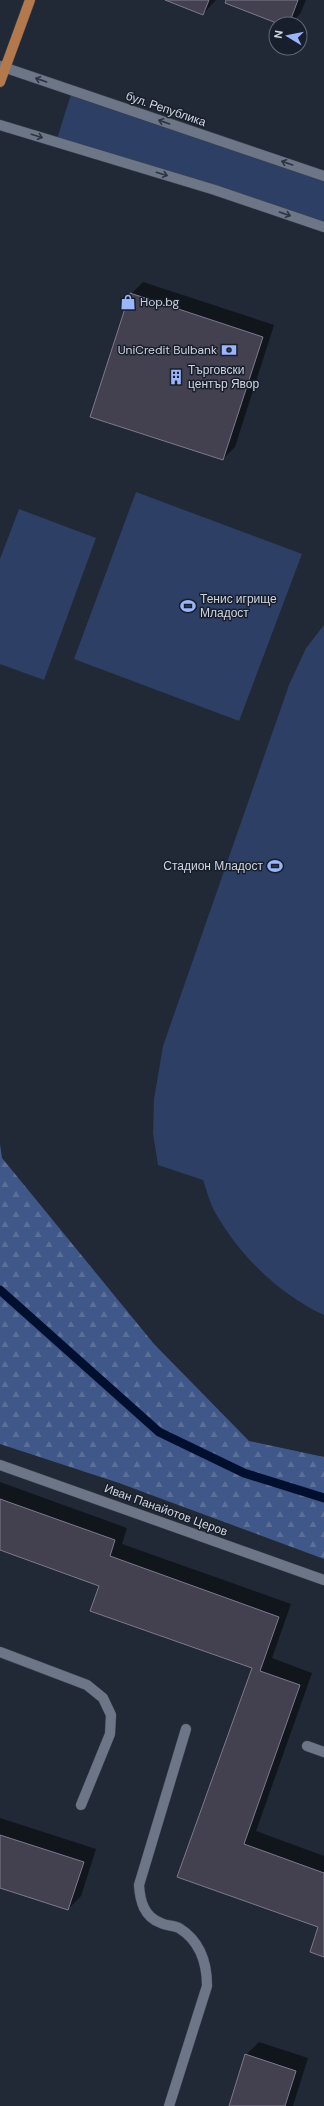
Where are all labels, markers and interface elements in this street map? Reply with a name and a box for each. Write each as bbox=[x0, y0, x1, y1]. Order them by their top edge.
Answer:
north arrow bbox=[268, 16, 308, 56]
text: N bbox=[271, 29, 286, 39]
one-way arrow bbox=[34, 76, 47, 83]
street label: бул. Република bbox=[124, 88, 209, 130]
one-way arrow bbox=[158, 117, 170, 125]
one-way arrow bbox=[31, 133, 44, 140]
one-way arrow bbox=[281, 159, 293, 167]
one-way arrow bbox=[155, 171, 168, 178]
one-way arrow bbox=[279, 211, 292, 218]
shop icon: Hop.bg bbox=[119, 293, 137, 311]
place label: Hop.bg bbox=[140, 294, 179, 310]
bank icon: UniCredit Bulbank bbox=[220, 341, 238, 359]
place label: UniCredit Bulbank bbox=[118, 342, 217, 358]
place label: Търговски център Явор bbox=[188, 362, 259, 392]
building icon: Търговски център Явор bbox=[167, 368, 185, 386]
place label: Тенис игрище Младост bbox=[200, 591, 277, 621]
sports icon: Тенис игрище Младост bbox=[179, 597, 197, 615]
sports icon: Стадион Младост bbox=[266, 857, 284, 875]
place label: Стадион Младост bbox=[163, 858, 263, 874]
street label: Иван Панайотов Церов bbox=[102, 1480, 230, 1540]

